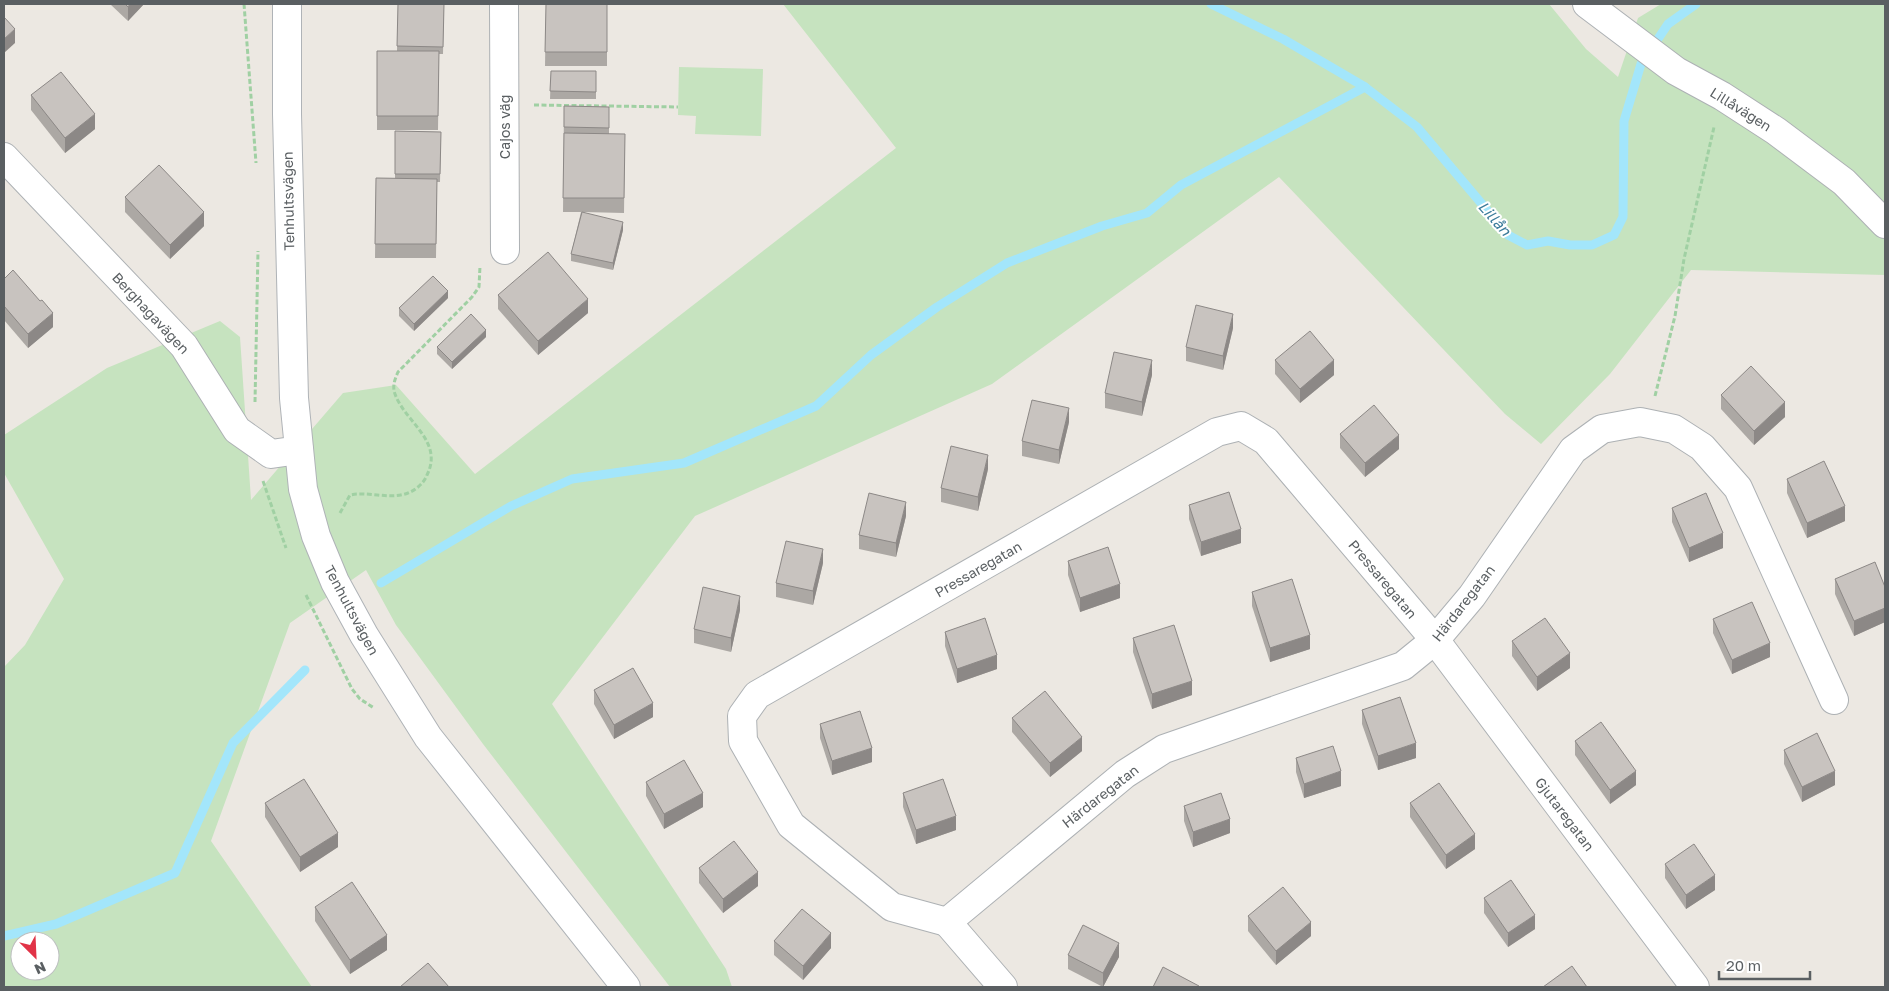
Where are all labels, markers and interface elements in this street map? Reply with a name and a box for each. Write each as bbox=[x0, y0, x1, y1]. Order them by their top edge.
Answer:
street label: Lillåvägen bbox=[1707, 83, 1775, 135]
street label: Cajos väg bbox=[496, 95, 513, 159]
street label: Tenhultsvägen bbox=[279, 151, 297, 251]
water label: Lillån bbox=[1475, 197, 1516, 239]
street label: Berghagavägen bbox=[109, 269, 193, 357]
street label: Pressaregatan bbox=[1345, 536, 1421, 622]
street label: Pressaregatan bbox=[932, 537, 1024, 601]
street label: Härdaregatan bbox=[1428, 561, 1498, 645]
street label: Tenhultsvägen bbox=[321, 562, 383, 658]
street label: Härdaregatan bbox=[1058, 761, 1142, 831]
street label: Gjutaregatan bbox=[1532, 774, 1598, 854]
north arrow bbox=[10, 931, 60, 981]
scale bar bbox=[1719, 948, 1810, 980]
text: 20 m bbox=[1726, 956, 1761, 974]
text: N bbox=[32, 958, 49, 978]

